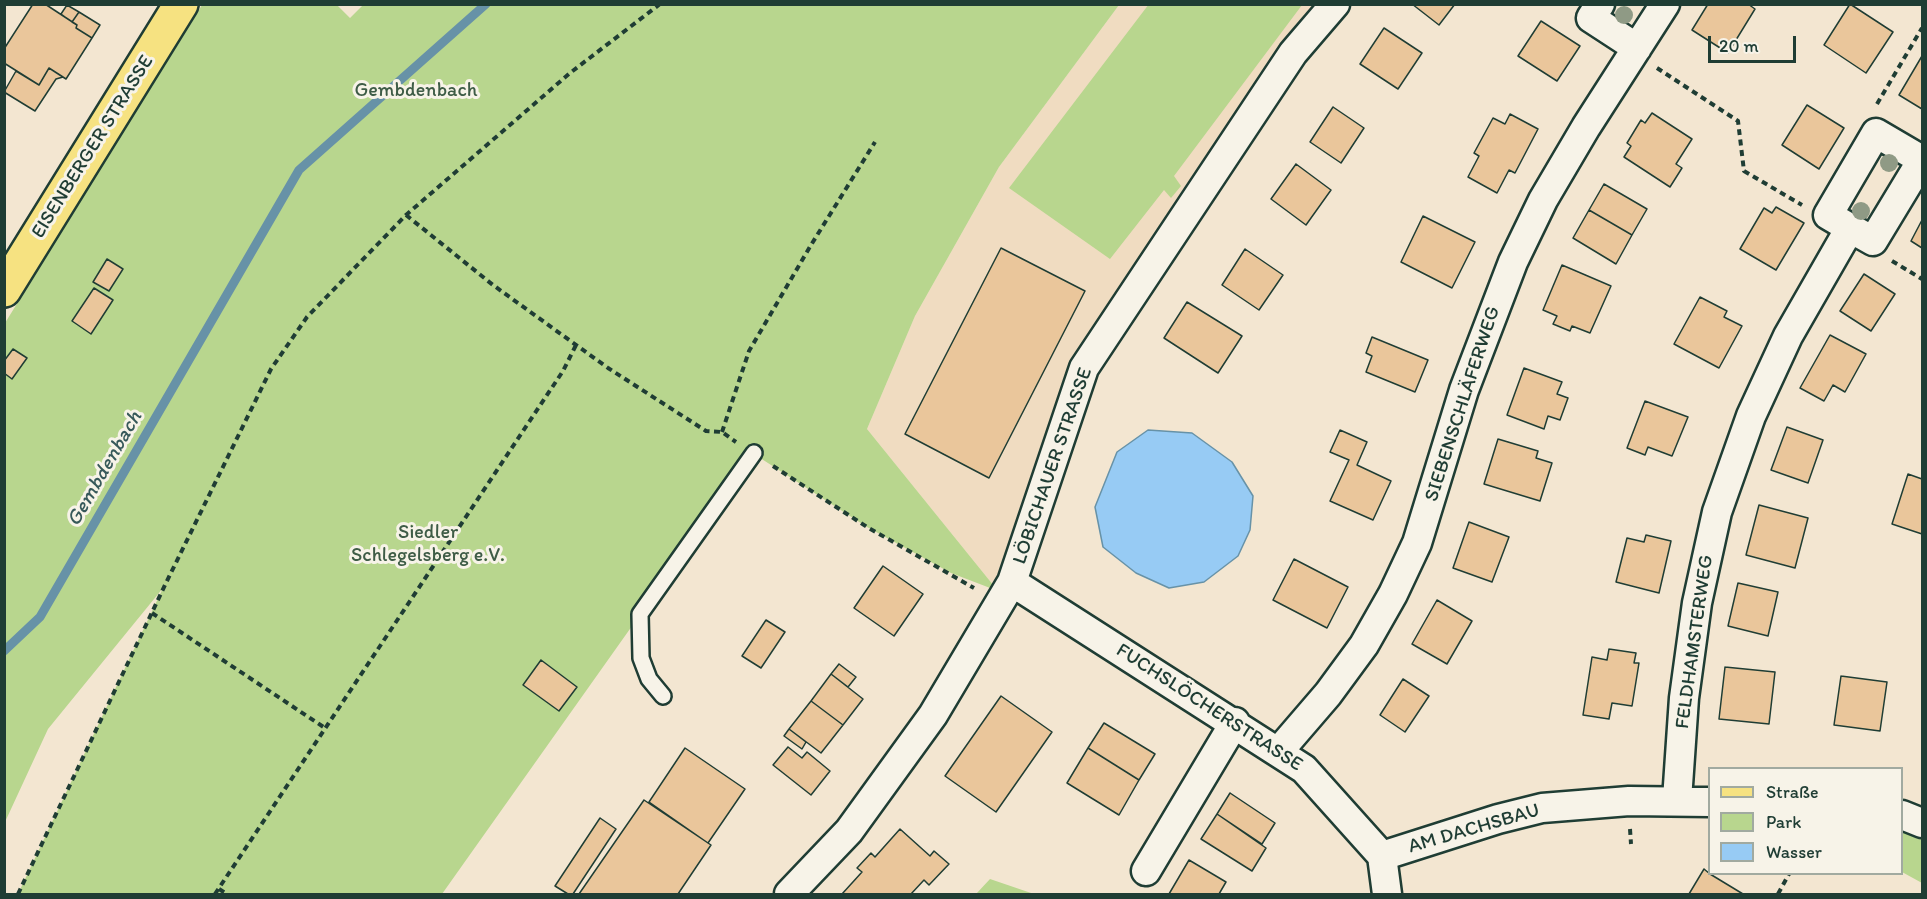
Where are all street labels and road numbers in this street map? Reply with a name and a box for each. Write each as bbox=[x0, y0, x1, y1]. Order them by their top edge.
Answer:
street label: EISENBERGER STRASSE bbox=[27, 51, 159, 243]
street label: SIEBENSCHLÄFERWEG bbox=[1420, 303, 1506, 505]
street label: LÖBICHAUER STRASSE bbox=[1008, 365, 1098, 567]
street label: FELDHAMSTERWEG bbox=[1671, 554, 1719, 730]
street label: FUCHSLÖCHERSTRASSE bbox=[1111, 639, 1307, 777]
street label: AM DACHSBAU bbox=[1406, 799, 1542, 859]

